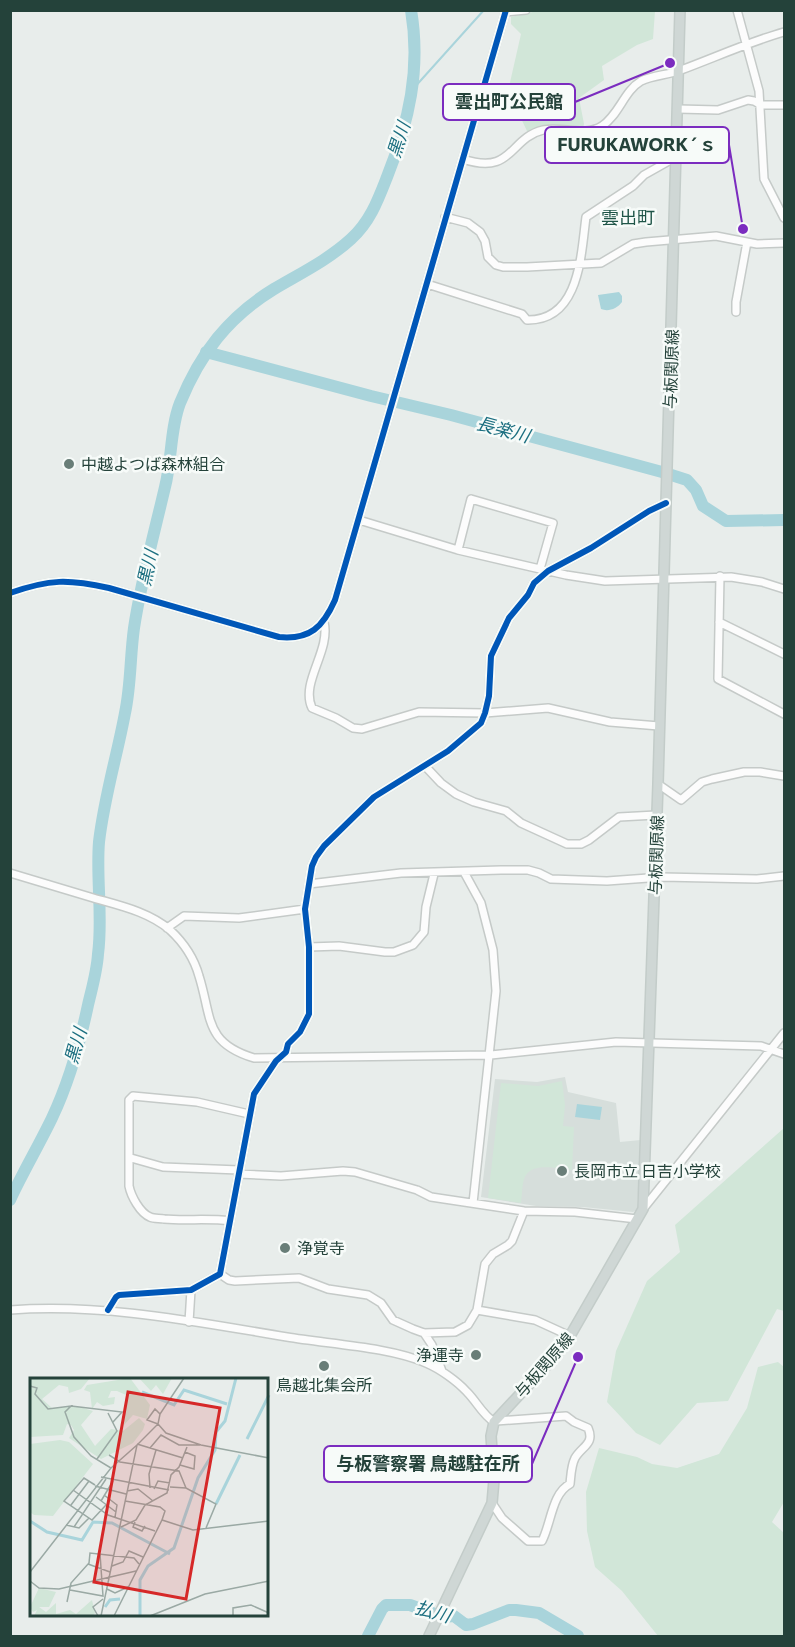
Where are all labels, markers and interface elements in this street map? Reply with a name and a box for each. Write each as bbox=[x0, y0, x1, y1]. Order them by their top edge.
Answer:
callout: 雲出町公民館 bbox=[443, 84, 575, 120]
text: 雲出町公民館 bbox=[455, 90, 563, 112]
water label: 黒川 bbox=[382, 117, 415, 160]
callout: FURUKAWORK´ｓ bbox=[545, 127, 729, 163]
text: FURUKAWORK´ｓ bbox=[557, 133, 717, 155]
district label: 雲出町 bbox=[601, 206, 655, 228]
street label: 与板関原線 bbox=[660, 329, 681, 409]
water label: 長楽川 bbox=[474, 411, 534, 447]
place label: 中越よつば森林組合 bbox=[81, 454, 225, 473]
marker: 中越よつば森林組合 bbox=[62, 457, 76, 471]
water label: 黒川 bbox=[132, 546, 162, 588]
street label: 与板関原線 bbox=[645, 815, 666, 895]
water label: 黒川 bbox=[60, 1023, 91, 1066]
place label: 長岡市立 日吉小学校 bbox=[574, 1161, 721, 1180]
marker: 長岡市立 日吉小学校 bbox=[555, 1164, 569, 1178]
place label: 浄覚寺 bbox=[297, 1238, 345, 1257]
marker: 浄覚寺 bbox=[278, 1241, 292, 1255]
street label: 与板関原線 bbox=[510, 1328, 577, 1401]
place label: 浄運寺 bbox=[416, 1345, 464, 1364]
marker: 浄運寺 bbox=[469, 1348, 483, 1362]
marker: 鳥越北集会所 bbox=[317, 1359, 331, 1373]
place label: 鳥越北集会所 bbox=[276, 1375, 372, 1394]
inset map bbox=[30, 1378, 268, 1617]
callout: 与板警察署 鳥越駐在所 bbox=[324, 1446, 532, 1482]
text: 与板警察署 鳥越駐在所 bbox=[336, 1452, 520, 1474]
water label: 払川 bbox=[413, 1596, 456, 1627]

